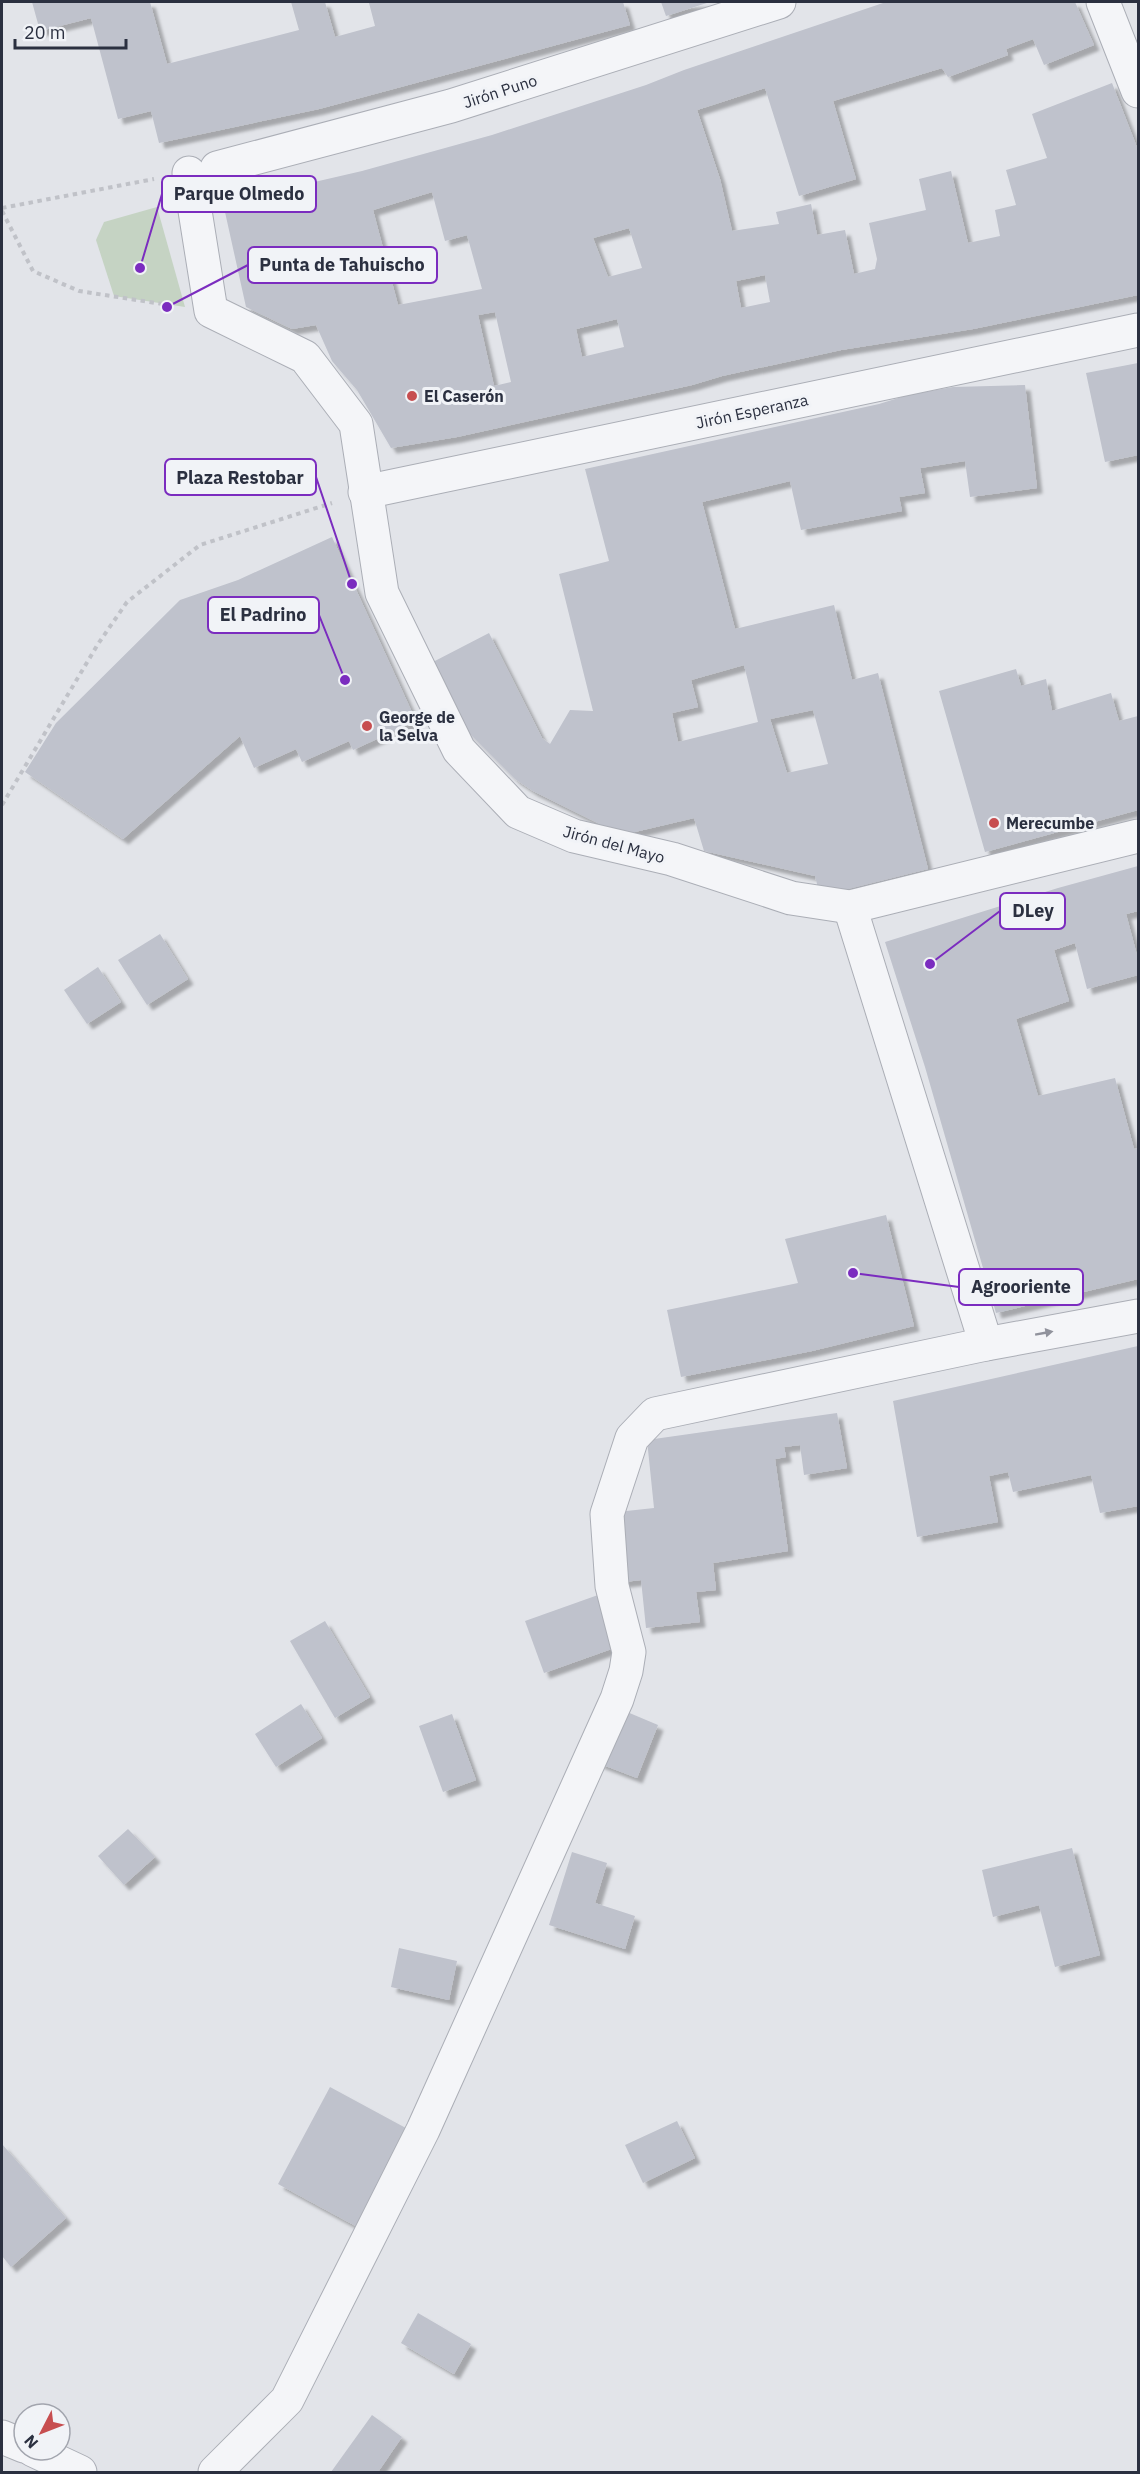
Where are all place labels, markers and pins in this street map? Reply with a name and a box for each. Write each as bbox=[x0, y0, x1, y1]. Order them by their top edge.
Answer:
callout: Parque Olmedo bbox=[162, 176, 316, 212]
callout: Punta de Tahuischo bbox=[248, 247, 437, 283]
place label: El Caserón bbox=[424, 386, 504, 406]
marker: El Caserón bbox=[405, 389, 419, 403]
callout: Plaza Restobar bbox=[165, 459, 316, 495]
callout: El Padrino bbox=[208, 597, 319, 633]
place label: George de la Selva bbox=[379, 707, 455, 745]
marker: George de la Selva bbox=[360, 719, 374, 733]
place label: Merecumbe bbox=[1006, 813, 1094, 833]
marker: Merecumbe bbox=[987, 816, 1001, 830]
callout: DLey bbox=[1000, 893, 1065, 929]
callout: Agrooriente bbox=[959, 1269, 1083, 1305]

